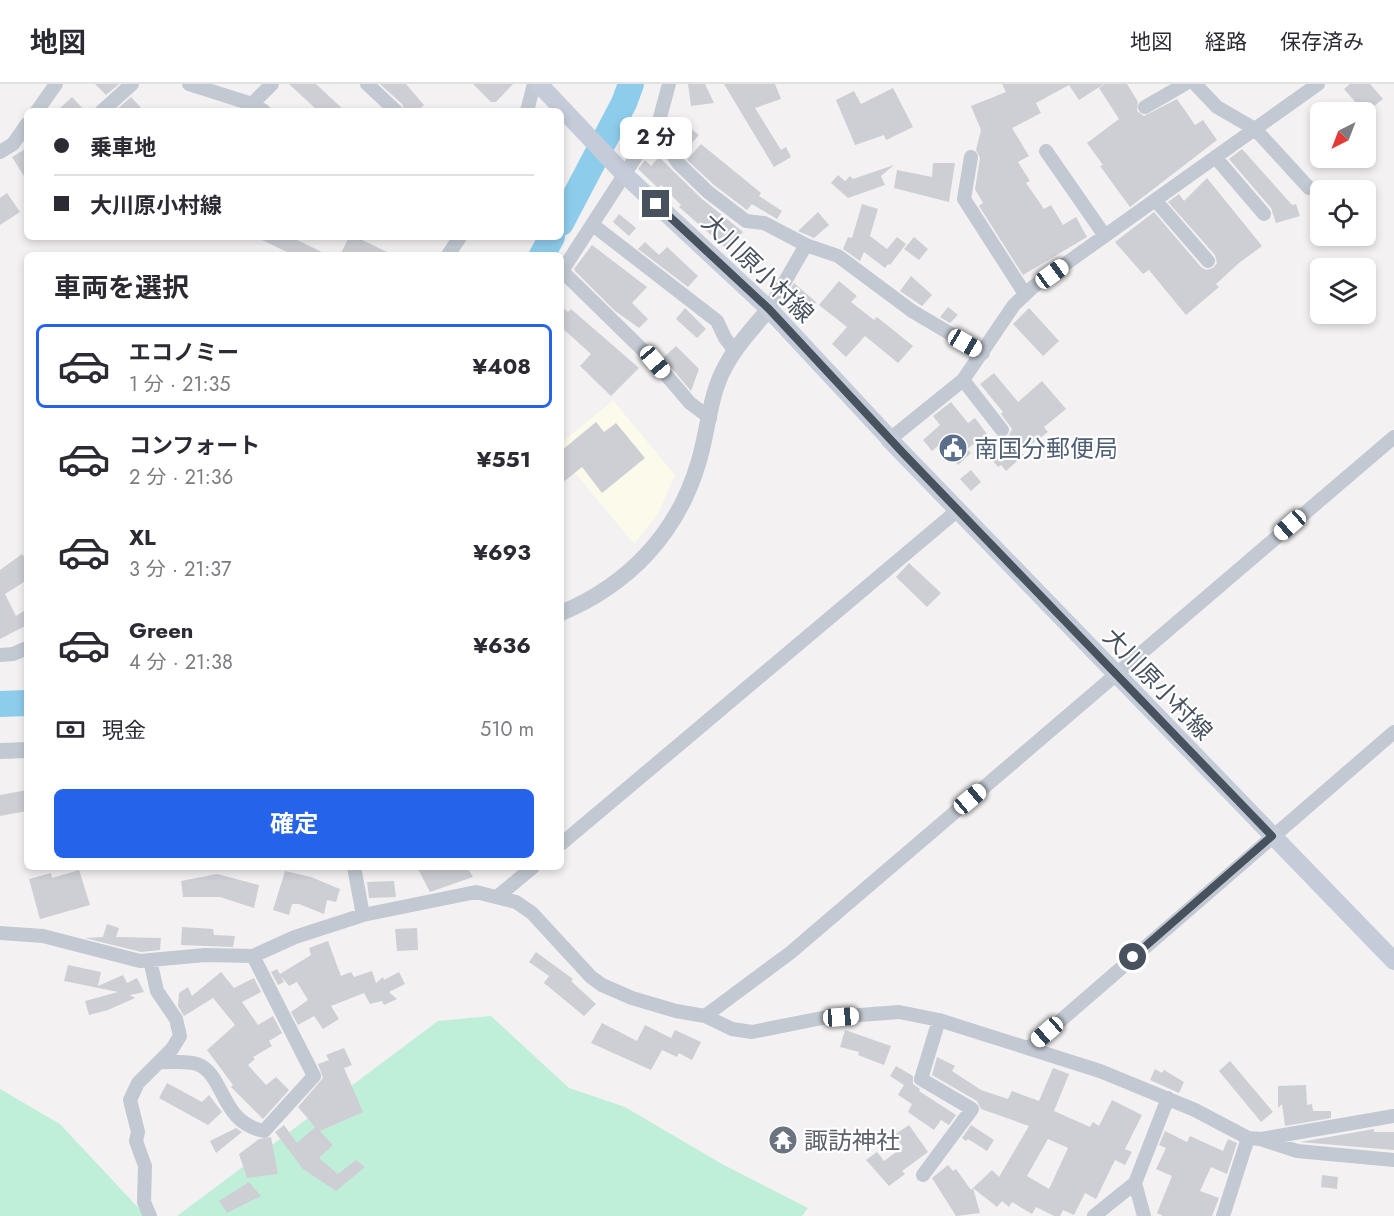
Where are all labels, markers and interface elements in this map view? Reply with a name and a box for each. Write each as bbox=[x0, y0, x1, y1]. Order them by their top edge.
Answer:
text: 地図 bbox=[30, 22, 86, 63]
text: 地図 bbox=[1130, 27, 1172, 57]
text: 経路 bbox=[1205, 27, 1247, 57]
text: 保存済み bbox=[1280, 27, 1364, 57]
north arrow bbox=[1310, 102, 1376, 168]
map controls bbox=[1310, 102, 1376, 324]
callout: 2 分 bbox=[620, 117, 692, 159]
text: 2 分 bbox=[636, 123, 676, 152]
text: 乗車地 bbox=[90, 131, 156, 163]
button: locate bbox=[1310, 180, 1376, 246]
text: 大川原小村線 bbox=[90, 189, 222, 221]
route end bbox=[642, 190, 669, 217]
street label: 大川原小村線 bbox=[694, 205, 822, 331]
car bbox=[1032, 256, 1072, 292]
button: layers bbox=[1310, 258, 1376, 324]
text: 車両を選択 bbox=[54, 268, 189, 307]
car bbox=[945, 326, 985, 360]
text: エコノミー bbox=[129, 336, 239, 368]
icon: car bbox=[57, 339, 111, 393]
car bbox=[637, 342, 673, 382]
text: ¥408 bbox=[473, 350, 531, 382]
text: 1 分 · 21:35 bbox=[129, 370, 231, 399]
text: コンフォート bbox=[129, 429, 260, 461]
place label: 南国分郵便局 bbox=[974, 431, 1118, 466]
icon: car bbox=[57, 432, 111, 486]
public building icon: 南国分郵便局 bbox=[937, 432, 969, 464]
text: ¥551 bbox=[477, 443, 531, 475]
text: 2 分 · 21:36 bbox=[129, 463, 233, 492]
car bbox=[1271, 506, 1309, 544]
text: XL bbox=[129, 521, 156, 553]
icon: car bbox=[57, 525, 111, 579]
text: ¥693 bbox=[473, 536, 531, 568]
text: 3 分 · 21:37 bbox=[129, 555, 231, 584]
text: Green bbox=[129, 614, 193, 646]
icon: car bbox=[57, 618, 111, 672]
street label: 大川原小村線 bbox=[1095, 620, 1221, 748]
text: ¥636 bbox=[473, 629, 531, 661]
text: 4 分 · 21:38 bbox=[129, 648, 233, 677]
icon: cash bbox=[54, 713, 87, 746]
text: 現金 bbox=[102, 714, 146, 746]
text: 510 m bbox=[480, 715, 534, 744]
car bbox=[950, 781, 990, 817]
button: 確定 bbox=[54, 789, 534, 858]
route start bbox=[1119, 943, 1146, 970]
car bbox=[822, 1007, 860, 1027]
car bbox=[1028, 1013, 1066, 1051]
place label: 諏訪神社 bbox=[804, 1123, 900, 1158]
temple icon: 諏訪神社 bbox=[767, 1124, 799, 1156]

